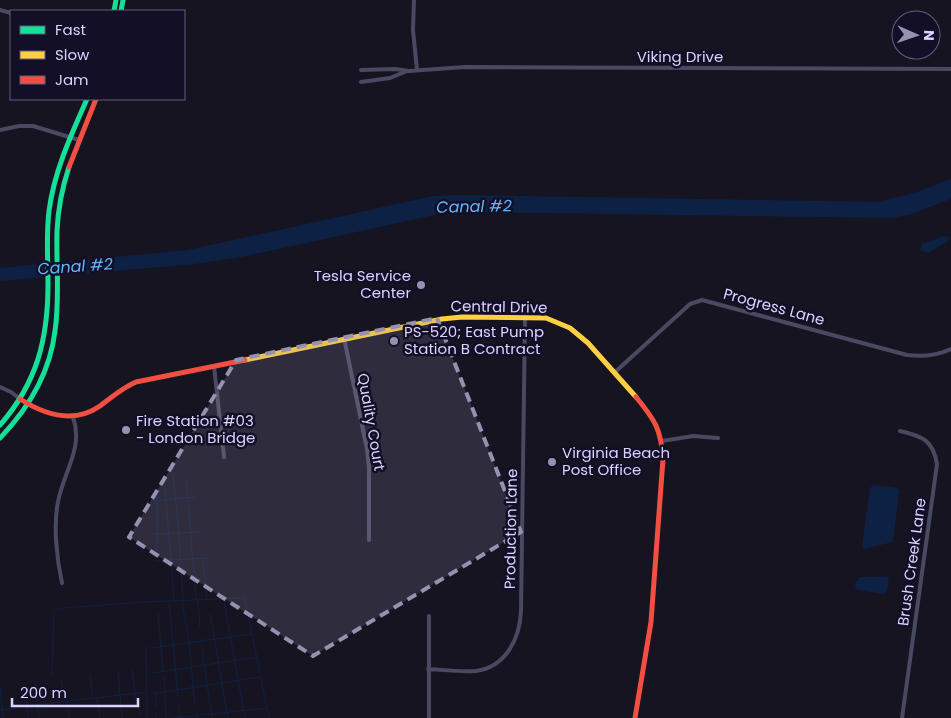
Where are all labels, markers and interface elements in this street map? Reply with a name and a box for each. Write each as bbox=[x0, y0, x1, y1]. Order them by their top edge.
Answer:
legend bbox=[10, 10, 185, 100]
north arrow bbox=[891, 10, 941, 60]
text: Fast bbox=[55, 19, 86, 40]
text: N bbox=[919, 30, 939, 41]
text: Slow bbox=[55, 44, 90, 65]
street label: Viking Drive bbox=[637, 46, 723, 67]
text: Jam bbox=[55, 69, 89, 90]
water label: Canal #2 bbox=[436, 194, 512, 219]
water label: Canal #2 bbox=[37, 252, 114, 281]
place label: Tesla Service Center bbox=[314, 265, 411, 303]
marker: Tesla Service Center bbox=[415, 279, 427, 291]
street label: Progress Lane bbox=[721, 283, 827, 330]
street label: Central Drive bbox=[450, 295, 548, 318]
place label: PS-520; East Pump Station B Contract bbox=[404, 321, 544, 359]
marker: PS-520; East Pump Station B Contract bbox=[388, 335, 400, 347]
street label: Quality Court bbox=[353, 371, 390, 472]
place label: Fire Station #03 - London Bridge bbox=[136, 410, 255, 448]
marker: Fire Station #03 - London Bridge bbox=[120, 424, 132, 436]
place label: Virginia Beach Post Office bbox=[562, 442, 670, 480]
marker: Virginia Beach Post Office bbox=[546, 456, 558, 468]
street label: Production Lane bbox=[499, 469, 522, 589]
street label: Brush Creek Lane bbox=[892, 497, 931, 627]
scale bar bbox=[12, 676, 139, 708]
text: 200 m bbox=[20, 682, 67, 703]

